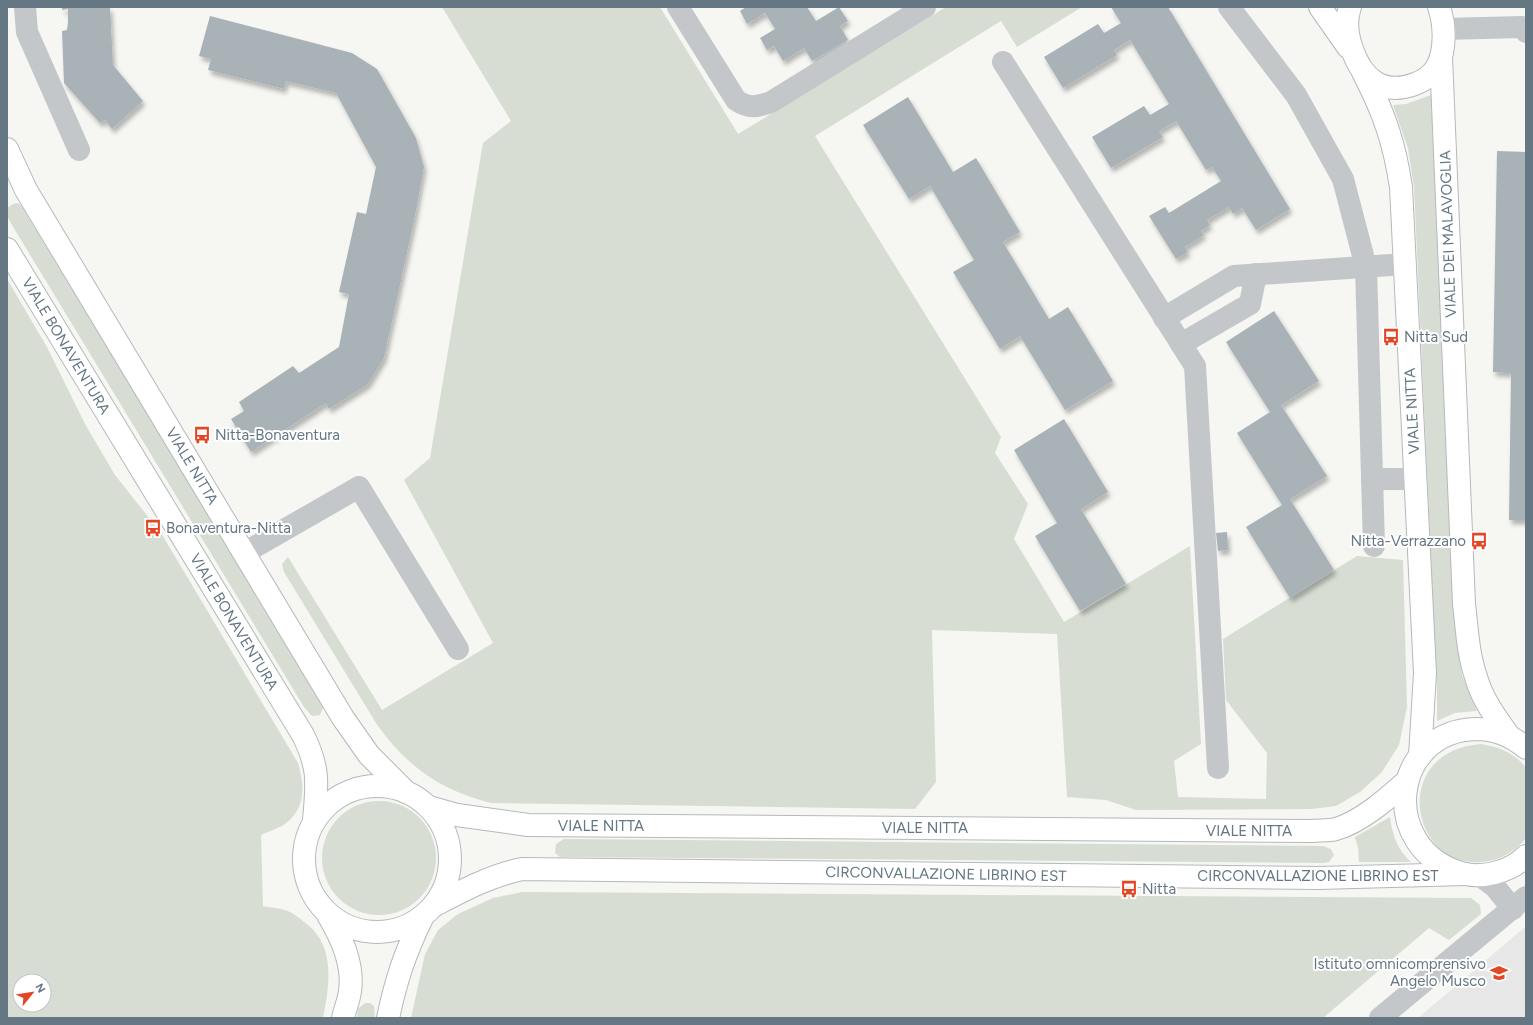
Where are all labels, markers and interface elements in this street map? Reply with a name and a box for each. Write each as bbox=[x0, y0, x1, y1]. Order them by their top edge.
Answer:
street label: VIALE DEI MALAVOGLIA bbox=[1436, 150, 1460, 318]
street label: VIALE BONAVENTURA bbox=[18, 274, 114, 418]
bus stop icon: Nitta Sud bbox=[1381, 327, 1401, 347]
place label: Nitta Sud bbox=[1404, 328, 1468, 346]
street label: VIALE NITTA bbox=[1401, 367, 1423, 455]
street label: VIALE NITTA bbox=[162, 424, 222, 508]
bus stop icon: Nitta-Bonaventura bbox=[192, 425, 212, 445]
place label: Nitta-Bonaventura bbox=[215, 426, 340, 444]
bus stop icon: Bonaventura-Nitta bbox=[143, 518, 163, 538]
place label: Bonaventura-Nitta bbox=[166, 519, 291, 537]
bus stop icon: Nitta-Verrazzano bbox=[1469, 531, 1489, 551]
place label: Nitta-Verrazzano bbox=[1350, 532, 1466, 550]
street label: VIALE BONAVENTURA bbox=[186, 550, 282, 694]
street label: VIALE NITTA bbox=[558, 817, 644, 835]
street label: VIALE NITTA bbox=[882, 819, 968, 837]
street label: VIALE NITTA bbox=[1206, 822, 1292, 840]
street label: CIRCONVALLAZIONE LIBRINO EST bbox=[825, 863, 1068, 885]
street label: CIRCONVALLAZIONE LIBRINO EST bbox=[1197, 867, 1439, 885]
bus stop icon: Nitta bbox=[1119, 879, 1139, 899]
place label: Nitta bbox=[1142, 880, 1176, 898]
place label: Istituto omnicomprensivo Angelo Musco bbox=[1314, 955, 1486, 990]
school or university icon: Istituto omnicomprensivo Angelo Musco bbox=[1489, 963, 1509, 983]
north arrow bbox=[12, 973, 52, 1013]
text: N bbox=[32, 981, 48, 995]

